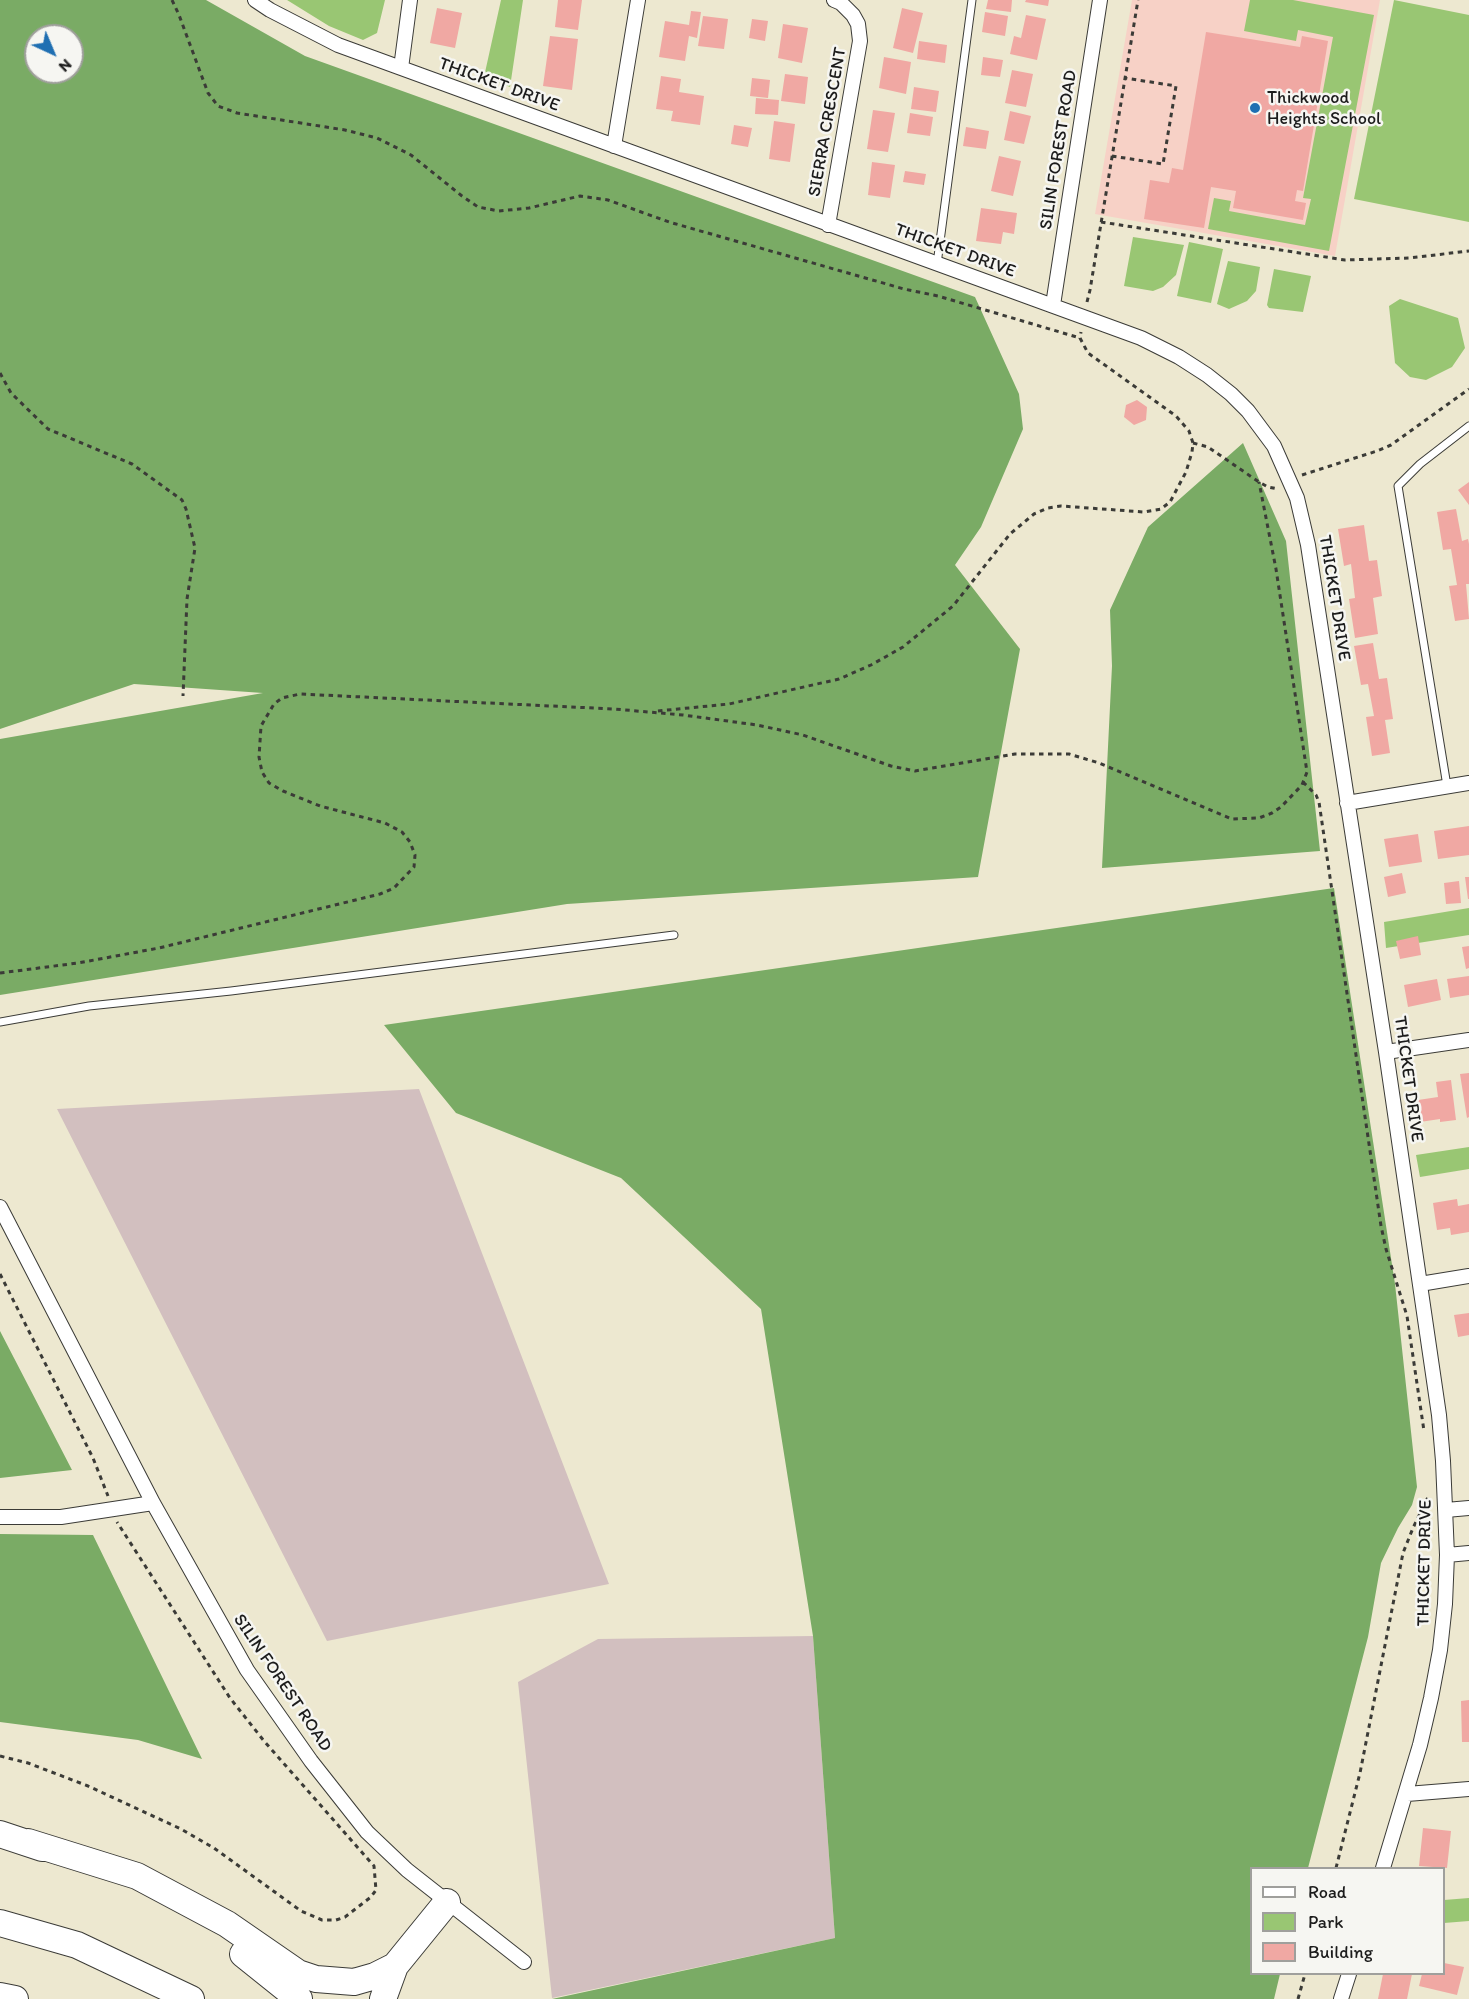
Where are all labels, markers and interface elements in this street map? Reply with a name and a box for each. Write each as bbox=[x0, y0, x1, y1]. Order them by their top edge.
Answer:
north arrow bbox=[24, 24, 84, 84]
street label: SIERRA CRESCENT bbox=[804, 46, 852, 198]
street label: THICKET DRIVE bbox=[436, 53, 562, 117]
text: N bbox=[55, 55, 76, 76]
street label: SILIN FOREST ROAD bbox=[1036, 69, 1082, 231]
place label: Thickwood Heights School bbox=[1267, 87, 1381, 130]
marker: Thickwood Heights School bbox=[1248, 101, 1262, 115]
street label: THICKET DRIVE bbox=[892, 219, 1018, 283]
street label: THICKET DRIVE bbox=[1313, 534, 1355, 662]
street label: THICKET DRIVE bbox=[1388, 1015, 1428, 1143]
street label: THICKET DRIVE bbox=[1413, 1499, 1437, 1627]
street label: SILIN FOREST ROAD bbox=[228, 1610, 336, 1756]
legend bbox=[1250, 1867, 1445, 1975]
text: Road bbox=[1308, 1881, 1347, 1903]
text: Park bbox=[1308, 1911, 1343, 1933]
text: Building bbox=[1308, 1941, 1373, 1963]

